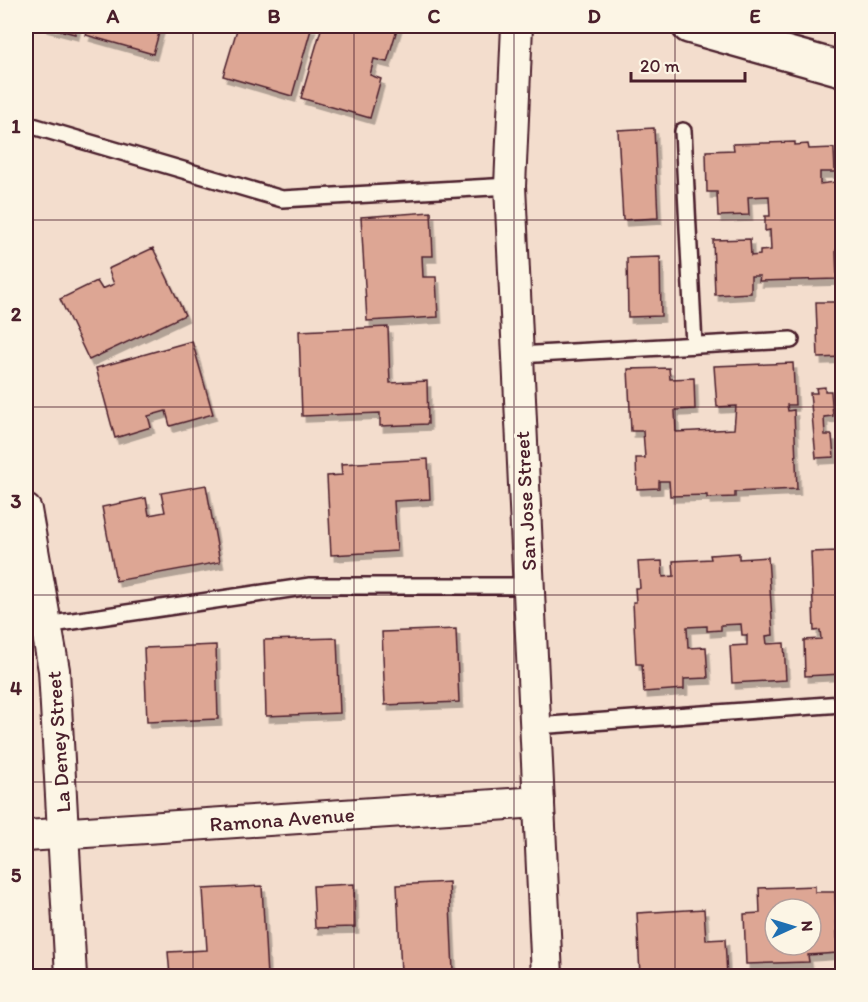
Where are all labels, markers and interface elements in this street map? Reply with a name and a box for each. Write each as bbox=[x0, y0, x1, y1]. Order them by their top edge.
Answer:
text: A bbox=[106, 4, 120, 28]
text: B bbox=[268, 4, 281, 28]
text: C bbox=[428, 4, 441, 28]
text: D bbox=[587, 4, 601, 28]
text: E bbox=[749, 4, 761, 28]
scale bar bbox=[631, 45, 745, 83]
text: 20 m bbox=[640, 55, 680, 77]
text: 1 bbox=[11, 114, 21, 138]
text: 2 bbox=[11, 302, 22, 326]
street label: San Jose Street bbox=[509, 430, 541, 571]
text: 3 bbox=[11, 489, 22, 513]
street label: La Deney Street bbox=[41, 670, 75, 814]
text: 4 bbox=[10, 676, 22, 700]
street label: Ramona Avenue bbox=[209, 801, 355, 837]
text: 5 bbox=[11, 863, 22, 887]
north arrow bbox=[763, 897, 823, 957]
text: N bbox=[798, 920, 817, 932]

